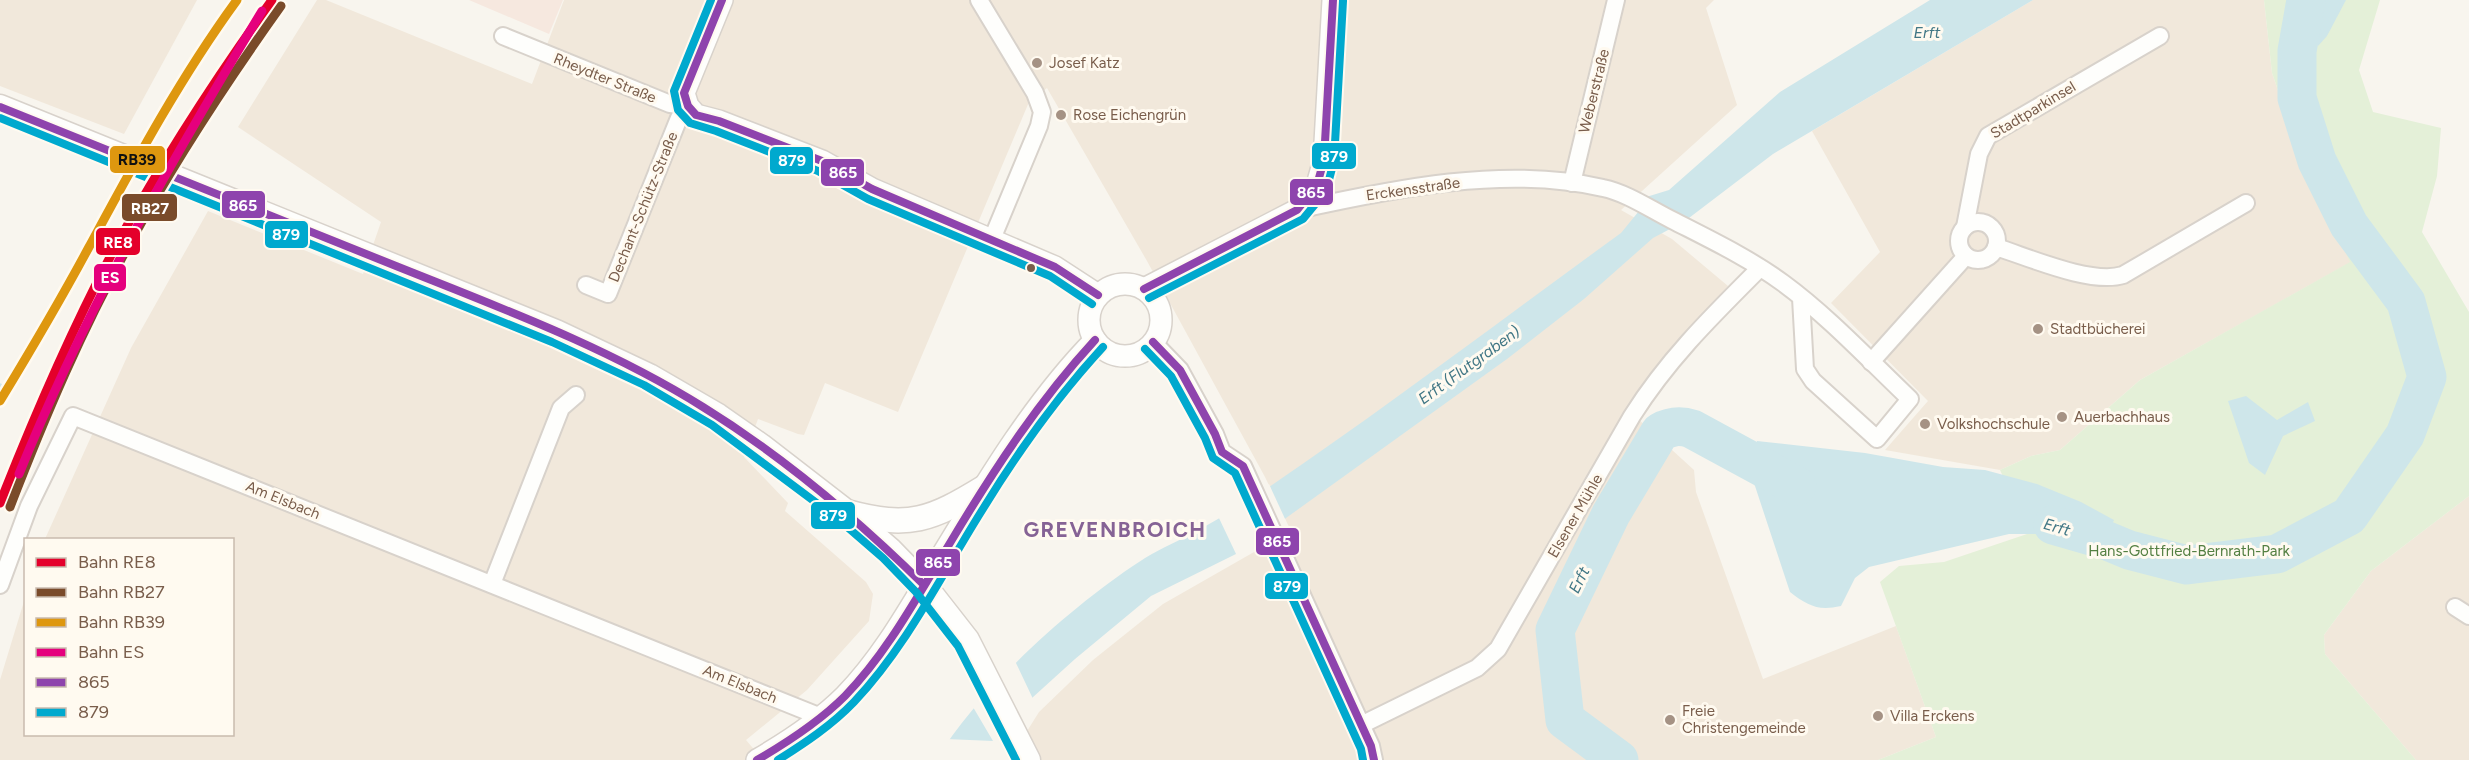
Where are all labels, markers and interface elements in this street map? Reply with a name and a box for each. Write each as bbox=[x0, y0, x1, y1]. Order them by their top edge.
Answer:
water label: Erft bbox=[1914, 23, 1941, 42]
street label: Weberstraße bbox=[1575, 47, 1613, 135]
street label: Rheydter Straße bbox=[551, 49, 659, 107]
place label: Josef Katz bbox=[1049, 54, 1120, 72]
marker: Josef Katz bbox=[1030, 56, 1044, 70]
street label: Stadtparkinsel bbox=[1987, 78, 2079, 142]
place label: Rose Eichengrün bbox=[1073, 106, 1186, 124]
marker: Rose Eichengrün bbox=[1054, 108, 1068, 122]
street label: Dechant-Schütz-Straße bbox=[605, 129, 681, 285]
line badge: 879 bbox=[1311, 142, 1357, 170]
line badge: RB39 bbox=[109, 145, 166, 174]
line badge: 879 bbox=[769, 146, 814, 175]
text: 879 bbox=[1320, 147, 1348, 166]
text: RB39 bbox=[118, 150, 156, 169]
text: 879 bbox=[778, 151, 806, 170]
line badge: 865 bbox=[820, 158, 865, 187]
text: 865 bbox=[829, 163, 857, 182]
street label: Erckensstraße bbox=[1365, 173, 1461, 205]
line badge: 865 bbox=[1289, 178, 1334, 206]
text: 865 bbox=[1297, 183, 1325, 202]
line badge: 865 bbox=[221, 190, 266, 219]
line badge: RB27 bbox=[121, 193, 178, 222]
text: 865 bbox=[229, 196, 257, 215]
text: RB27 bbox=[131, 199, 169, 218]
line badge: 879 bbox=[264, 220, 309, 249]
text: 879 bbox=[272, 225, 300, 244]
line badge: RE8 bbox=[95, 227, 141, 256]
text: RE8 bbox=[103, 233, 133, 252]
unlabelled marker bbox=[1025, 262, 1037, 274]
line badge: ES bbox=[93, 263, 127, 292]
text: ES bbox=[100, 268, 120, 287]
place label: Stadtbücherei bbox=[2050, 320, 2146, 338]
water label: Erft (Flutgraben) bbox=[1415, 322, 1524, 408]
marker: Stadtbücherei bbox=[2031, 322, 2045, 336]
place label: Auerbachhaus bbox=[2074, 408, 2170, 426]
marker: Auerbachhaus bbox=[2055, 410, 2069, 424]
place label: Volkshochschule bbox=[1937, 415, 2050, 433]
marker: Volkshochschule bbox=[1918, 417, 1932, 431]
street label: Elsener Mühle bbox=[1544, 471, 1606, 561]
street label: Am Elsbach bbox=[243, 477, 323, 523]
line badge: 879 bbox=[810, 501, 856, 530]
text: 879 bbox=[819, 506, 847, 525]
water label: Erft bbox=[2041, 514, 2073, 540]
district label: GREVENBROICH bbox=[1023, 517, 1207, 542]
line badge: 865 bbox=[1255, 527, 1300, 556]
text: 865 bbox=[1263, 532, 1291, 551]
legend bbox=[24, 538, 234, 736]
park label: Hans-Gottfried-Bernrath-Park bbox=[2088, 542, 2291, 560]
line badge: 865 bbox=[915, 548, 961, 577]
text: Bahn RE8 bbox=[78, 551, 156, 573]
text: 865 bbox=[924, 553, 952, 572]
water label: Erft bbox=[1565, 563, 1594, 596]
line badge: 879 bbox=[1264, 572, 1309, 600]
text: 879 bbox=[1273, 577, 1301, 596]
text: Bahn RB27 bbox=[78, 581, 165, 603]
text: Bahn RB39 bbox=[78, 611, 165, 633]
text: Bahn ES bbox=[78, 641, 144, 663]
street label: Am Elsbach bbox=[700, 661, 780, 707]
text: 865 bbox=[78, 671, 110, 693]
text: 879 bbox=[78, 701, 109, 723]
place label: Freie Christengemeinde bbox=[1682, 702, 1806, 737]
place label: Villa Erckens bbox=[1890, 707, 1975, 725]
marker: Villa Erckens bbox=[1871, 709, 1885, 723]
marker: Freie Christengemeinde bbox=[1663, 713, 1677, 727]

